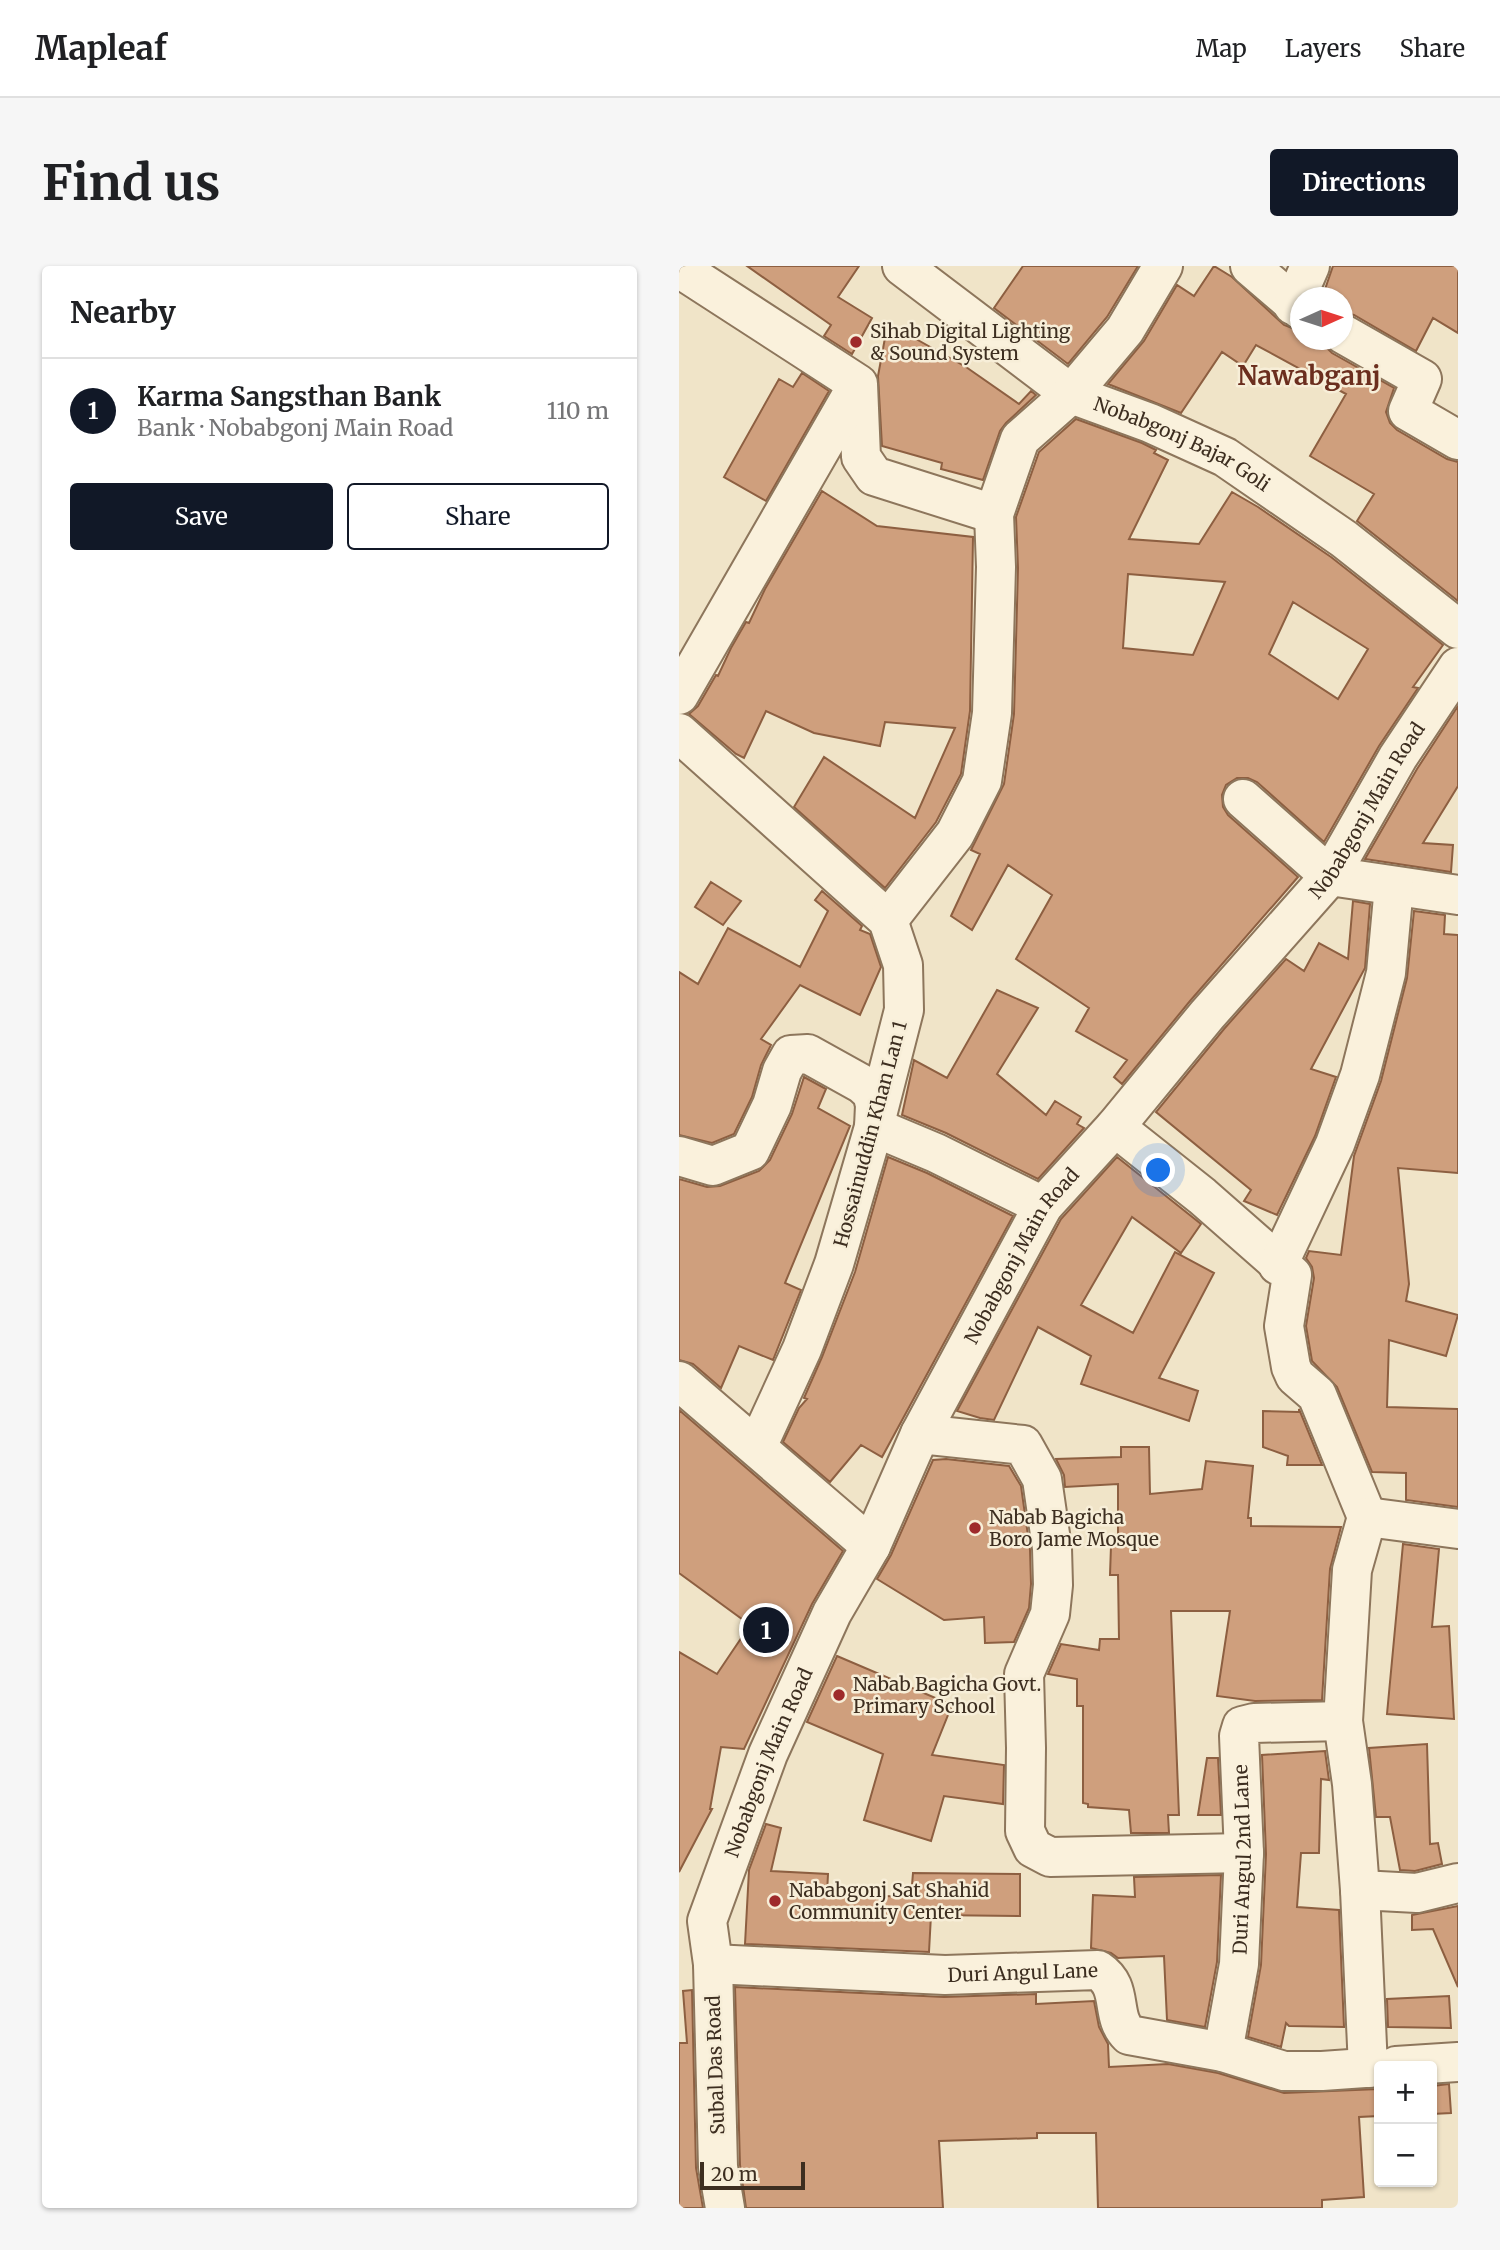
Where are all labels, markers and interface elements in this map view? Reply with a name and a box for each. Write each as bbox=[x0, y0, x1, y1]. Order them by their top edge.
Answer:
text: Mapleaf bbox=[35, 28, 167, 69]
text: Map bbox=[1196, 33, 1247, 64]
text: Layers bbox=[1285, 33, 1361, 64]
text: Share bbox=[1399, 33, 1465, 64]
button: Directions bbox=[1270, 149, 1458, 216]
text: Find us bbox=[42, 152, 220, 213]
north arrow bbox=[1290, 287, 1353, 350]
text: Nearby bbox=[70, 293, 176, 331]
place label: Sihab Digital Lighting & Sound System bbox=[870, 319, 1071, 365]
marker: Sihab Digital Lighting & Sound System bbox=[848, 334, 864, 350]
district label: Nawabganj bbox=[1237, 359, 1381, 392]
text: Karma Sangsthan Bank bbox=[137, 380, 441, 413]
street label: Nobabgonj Bajar Goli bbox=[1091, 391, 1275, 496]
text: 1 bbox=[88, 396, 98, 425]
text: 110 m bbox=[547, 396, 609, 425]
text: Bank · Nobabgonj Main Road bbox=[137, 413, 453, 442]
button: Save bbox=[70, 483, 333, 550]
button: Share bbox=[347, 483, 609, 550]
street label: Nobabgonj Main Road bbox=[1304, 718, 1430, 904]
street label: Hossainuddin Khan Lan 1 bbox=[828, 1018, 912, 1250]
your location bbox=[1141, 1153, 1175, 1187]
street label: Nobabgonj Main Road bbox=[959, 1163, 1084, 1348]
place label: Nabab Bagicha Boro Jame Mosque bbox=[989, 1505, 1159, 1551]
marker: Nabab Bagicha Boro Jame Mosque bbox=[967, 1520, 983, 1536]
pin: 1 bbox=[743, 1604, 789, 1656]
street label: Nobabgonj Main Road bbox=[719, 1664, 818, 1861]
place label: Nabab Bagicha Govt. Primary School bbox=[853, 1672, 1041, 1718]
marker: Nabab Bagicha Govt. Primary School bbox=[831, 1687, 847, 1703]
street label: Duri Angul 2nd Lane bbox=[1227, 1764, 1256, 1955]
place label: Nababgonj Sat Shahid Community Center bbox=[789, 1878, 989, 1924]
marker: Nababgonj Sat Shahid Community Center bbox=[767, 1893, 783, 1909]
street label: Duri Angul Lane bbox=[947, 1958, 1098, 1987]
street label: Subal Das Road bbox=[701, 1995, 729, 2135]
map controls bbox=[1374, 2061, 1437, 2187]
button: + bbox=[1374, 2061, 1437, 2124]
button: − bbox=[1374, 2124, 1437, 2187]
scale bar bbox=[700, 2159, 805, 2191]
text: 20 m bbox=[711, 2162, 758, 2186]

